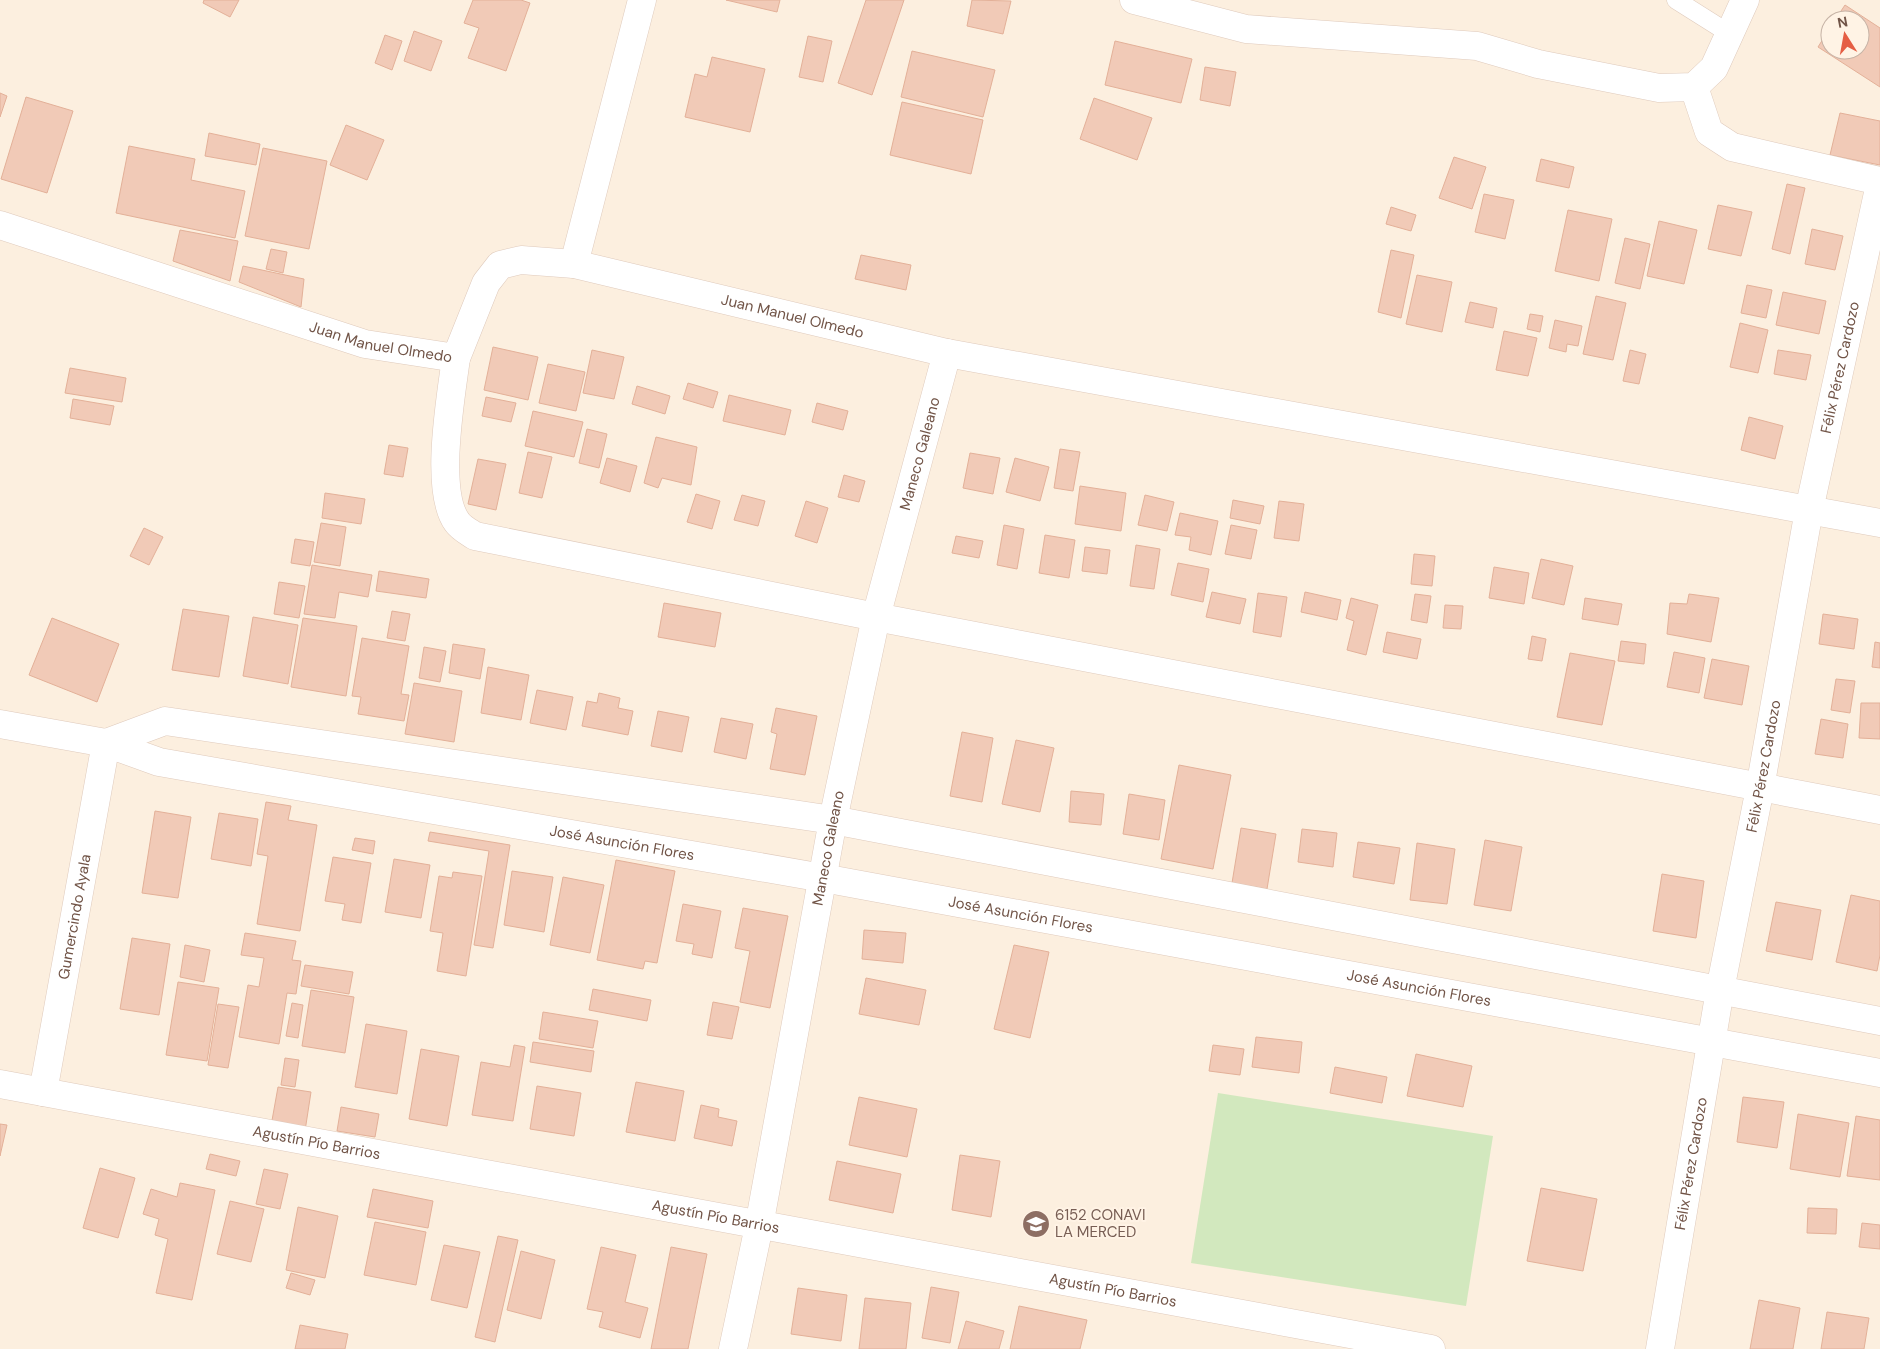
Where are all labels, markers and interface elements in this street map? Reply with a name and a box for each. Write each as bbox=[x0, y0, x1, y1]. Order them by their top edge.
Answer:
north arrow bbox=[1820, 10, 1870, 60]
text: N bbox=[1836, 12, 1849, 32]
street label: Juan Manuel Olmedo bbox=[719, 289, 866, 343]
street label: Félix Pérez Cardozo bbox=[1816, 300, 1864, 435]
street label: Juan Manuel Olmedo bbox=[307, 317, 454, 367]
street label: Maneco Galeano bbox=[895, 395, 945, 513]
street label: Félix Pérez Cardozo bbox=[1741, 698, 1785, 834]
street label: Maneco Galeano bbox=[808, 789, 849, 907]
street label: José Asunción Flores bbox=[548, 820, 696, 865]
street label: Gumercindo Ayala bbox=[54, 853, 96, 981]
street label: José Asunción Flores bbox=[947, 891, 1095, 938]
street label: José Asunción Flores bbox=[1345, 965, 1493, 1011]
street label: Félix Pérez Cardozo bbox=[1670, 1096, 1712, 1232]
street label: Agustín Pío Barrios bbox=[251, 1121, 382, 1164]
street label: Agustín Pío Barrios bbox=[650, 1195, 781, 1238]
place label: 6152 CONAVI LA MERCED bbox=[1055, 1205, 1145, 1242]
school or university icon: 6152 CONAVI LA MERCED bbox=[1021, 1209, 1051, 1239]
street label: Agustín Pío Barrios bbox=[1048, 1269, 1179, 1312]

